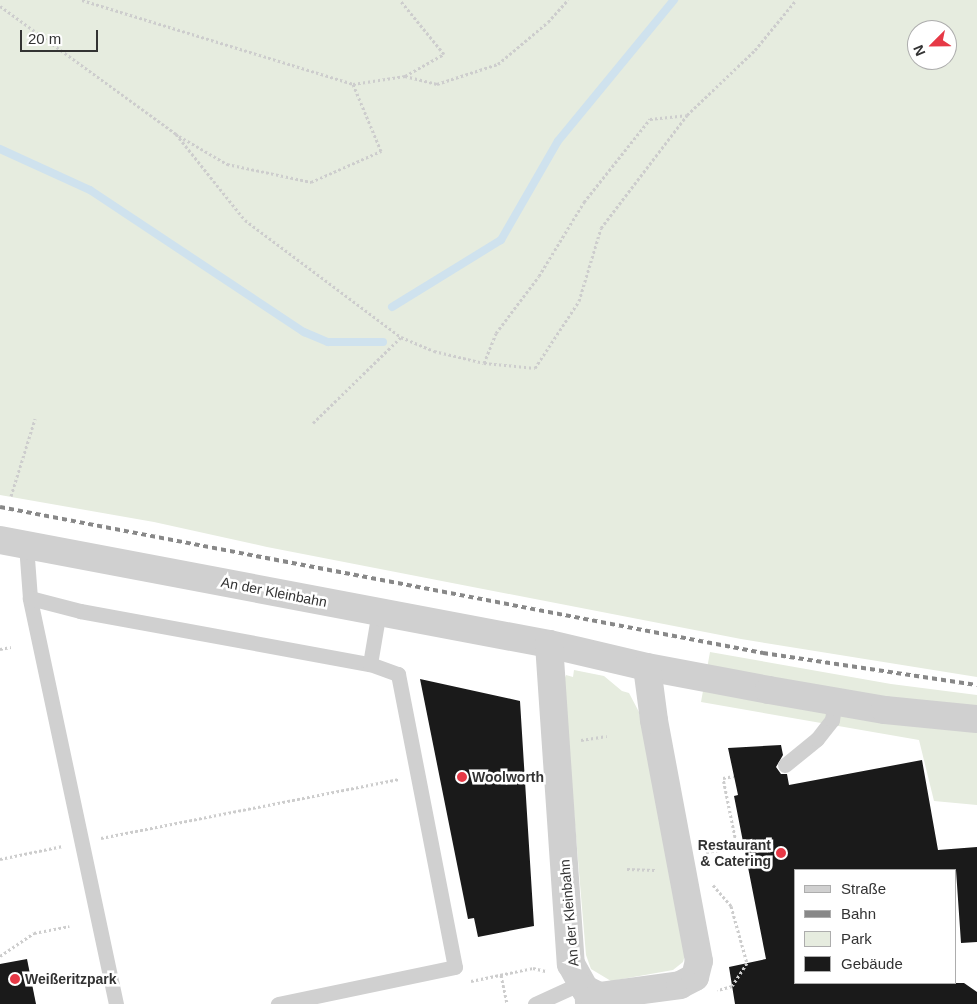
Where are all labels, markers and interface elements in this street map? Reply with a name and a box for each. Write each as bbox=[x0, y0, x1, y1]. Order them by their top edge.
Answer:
scale bar bbox=[22, 20, 100, 52]
north arrow bbox=[907, 20, 957, 70]
text: 20 m bbox=[28, 30, 61, 47]
text: N bbox=[910, 43, 928, 58]
street label: An der Kleinbahn bbox=[220, 574, 328, 610]
place label: Woolworth bbox=[472, 769, 544, 785]
marker: Woolworth bbox=[456, 771, 468, 783]
place label: Restaurant & Catering bbox=[698, 837, 771, 870]
marker: Restaurant & Catering bbox=[775, 847, 787, 859]
street label: An der Kleinbahn bbox=[556, 859, 582, 967]
legend bbox=[794, 869, 957, 984]
text: Straße bbox=[841, 880, 886, 897]
text: Bahn bbox=[841, 905, 876, 922]
text: Park bbox=[841, 930, 872, 947]
text: Gebäude bbox=[841, 955, 903, 972]
place label: Weißeritzpark bbox=[25, 971, 117, 987]
marker: Weißeritzpark bbox=[9, 973, 21, 985]

